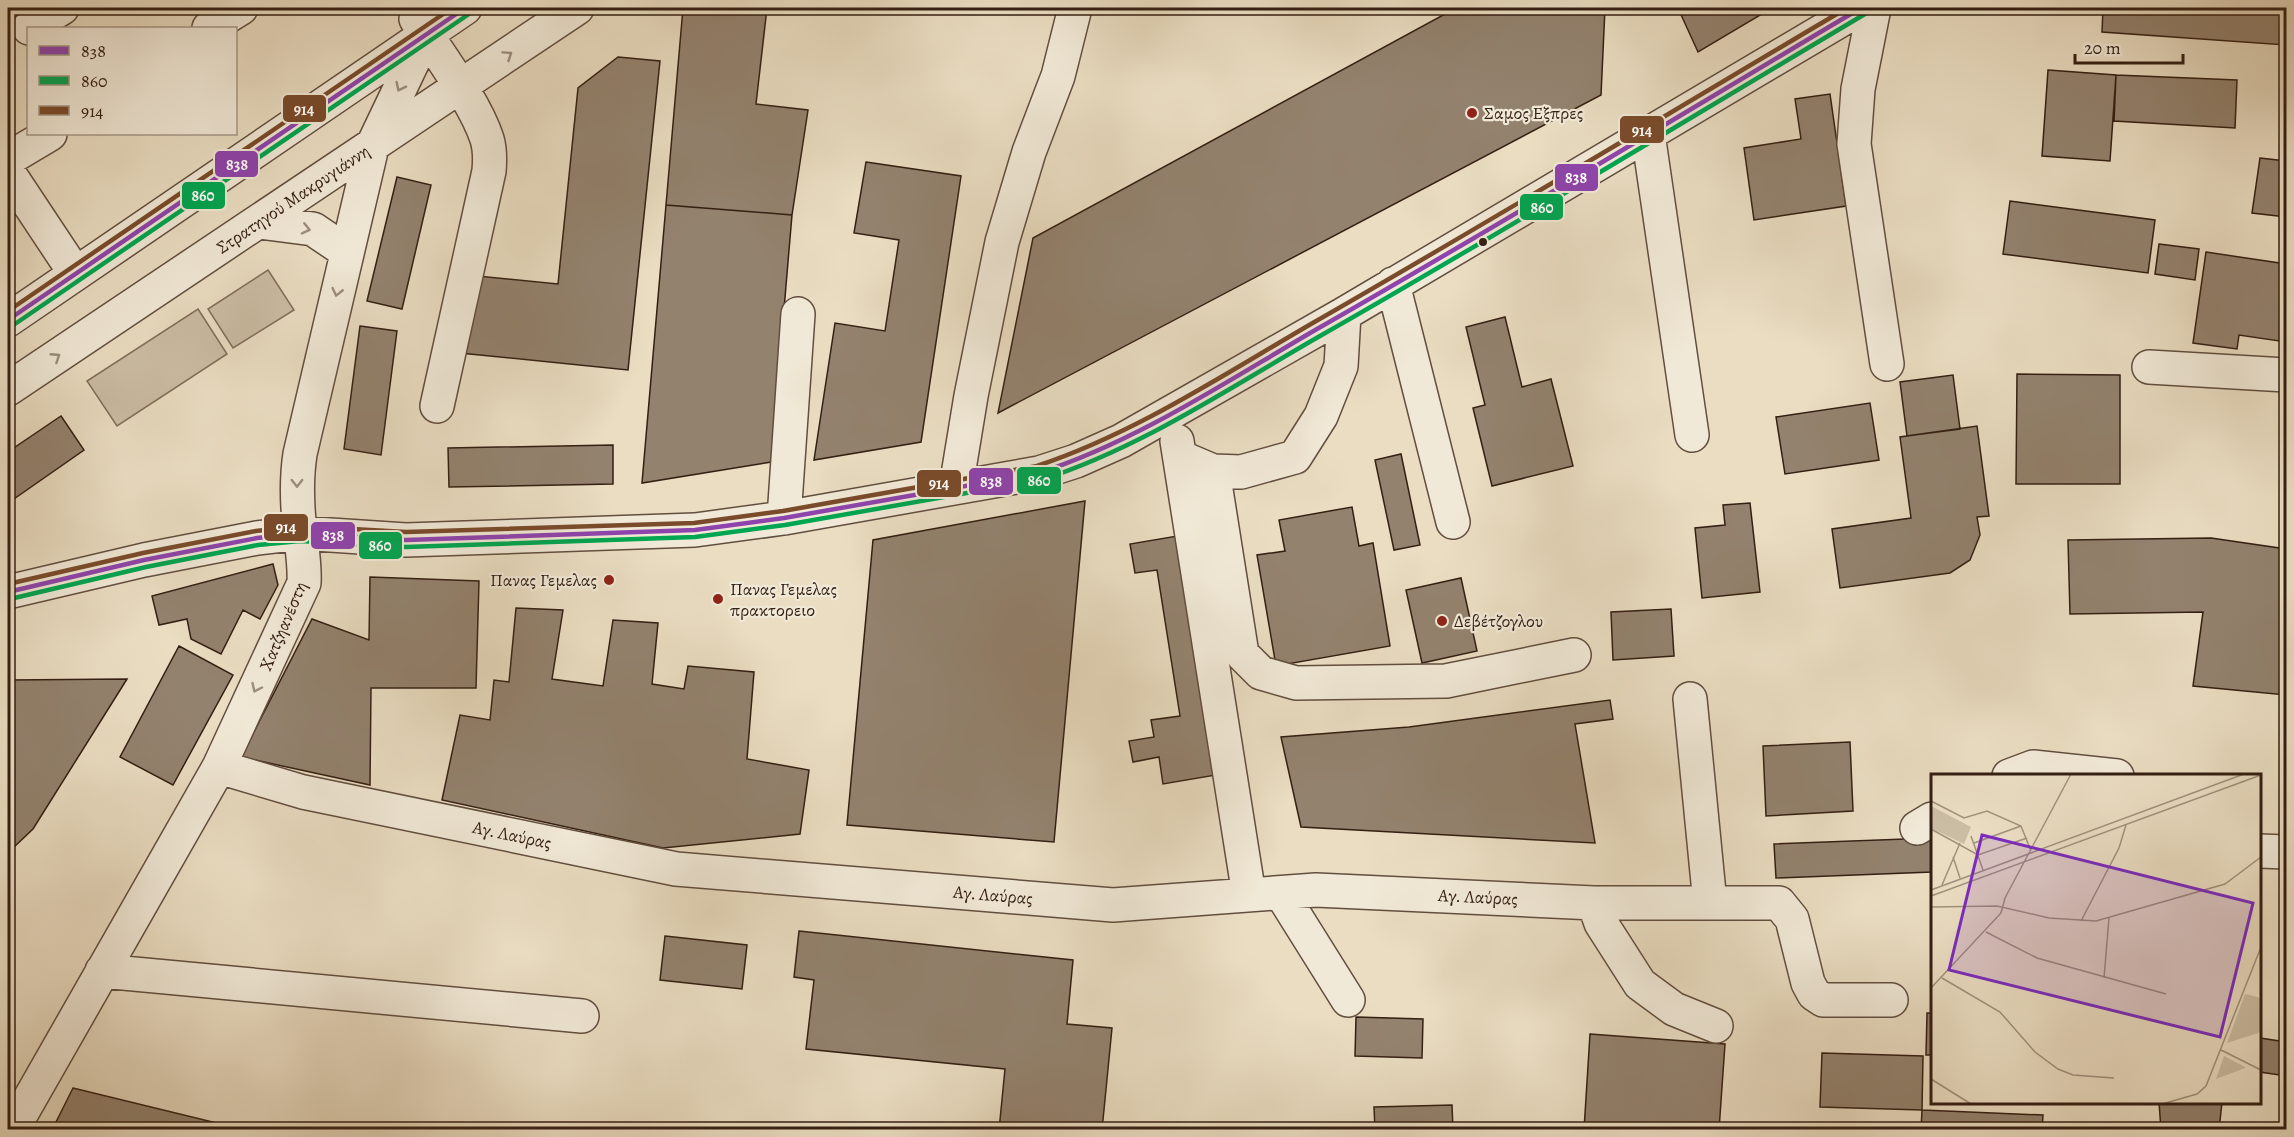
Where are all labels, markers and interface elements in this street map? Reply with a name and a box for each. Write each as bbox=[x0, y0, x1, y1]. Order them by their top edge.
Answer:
legend bbox=[27, 27, 237, 135]
scale bar bbox=[2075, 27, 2183, 65]
text: 20 m bbox=[2084, 36, 2121, 60]
text: 838 bbox=[81, 39, 106, 63]
one-way arrow bbox=[501, 51, 512, 62]
text: 860 bbox=[81, 69, 108, 93]
one-way arrow bbox=[396, 80, 408, 91]
line badge: 914 bbox=[282, 94, 327, 123]
text: 914 bbox=[81, 99, 104, 123]
text: 914 bbox=[294, 99, 315, 121]
place label: Σαμος Εξπρες bbox=[1484, 101, 1583, 125]
marker: Σαμος Εξπρες bbox=[1465, 106, 1479, 120]
line badge: 914 bbox=[1619, 115, 1665, 144]
text: 914 bbox=[1632, 120, 1653, 142]
street label: Στρατηγού Μακρυγιάννη bbox=[212, 139, 374, 259]
line badge: 838 bbox=[214, 150, 259, 178]
text: 838 bbox=[226, 154, 248, 176]
line badge: 838 bbox=[1554, 163, 1599, 192]
text: 838 bbox=[1565, 167, 1587, 189]
line badge: 860 bbox=[181, 181, 226, 210]
text: 860 bbox=[191, 185, 215, 207]
line badge: 860 bbox=[1519, 193, 1564, 221]
text: 860 bbox=[1530, 197, 1554, 219]
one-way arrow bbox=[301, 222, 311, 235]
unlabelled marker bbox=[1477, 236, 1489, 248]
one-way arrow bbox=[332, 287, 345, 297]
one-way arrow bbox=[50, 353, 61, 364]
line badge: 860 bbox=[1016, 466, 1062, 495]
line badge: 838 bbox=[968, 467, 1014, 496]
line badge: 914 bbox=[916, 469, 962, 498]
text: 860 bbox=[1027, 470, 1051, 492]
text: 838 bbox=[980, 471, 1002, 493]
text: 914 bbox=[929, 473, 950, 495]
one-way arrow bbox=[291, 478, 303, 487]
line badge: 914 bbox=[263, 513, 309, 542]
text: 914 bbox=[276, 517, 297, 539]
line badge: 838 bbox=[310, 521, 356, 550]
text: 838 bbox=[322, 525, 344, 547]
line badge: 860 bbox=[358, 531, 403, 560]
text: 860 bbox=[368, 535, 392, 557]
place label: Πανας Γεμελας bbox=[490, 568, 597, 592]
marker: Πανας Γεμελας bbox=[602, 573, 616, 587]
place label: Πανας Γεμελας πρακτορειο bbox=[730, 577, 837, 622]
street label: Χατζηανέστη bbox=[253, 578, 313, 674]
marker: Πανας Γεμελας πρακτορειο bbox=[711, 592, 725, 606]
place label: Δεβέτζογλου bbox=[1454, 609, 1543, 633]
marker: Δεβέτζογλου bbox=[1435, 614, 1449, 628]
one-way arrow bbox=[251, 681, 263, 692]
inset map bbox=[1931, 774, 2261, 1104]
street label: Αγ. Λαύρας bbox=[469, 815, 554, 855]
street label: Αγ. Λαύρας bbox=[951, 879, 1034, 910]
street label: Αγ. Λαύρας bbox=[1436, 883, 1519, 911]

